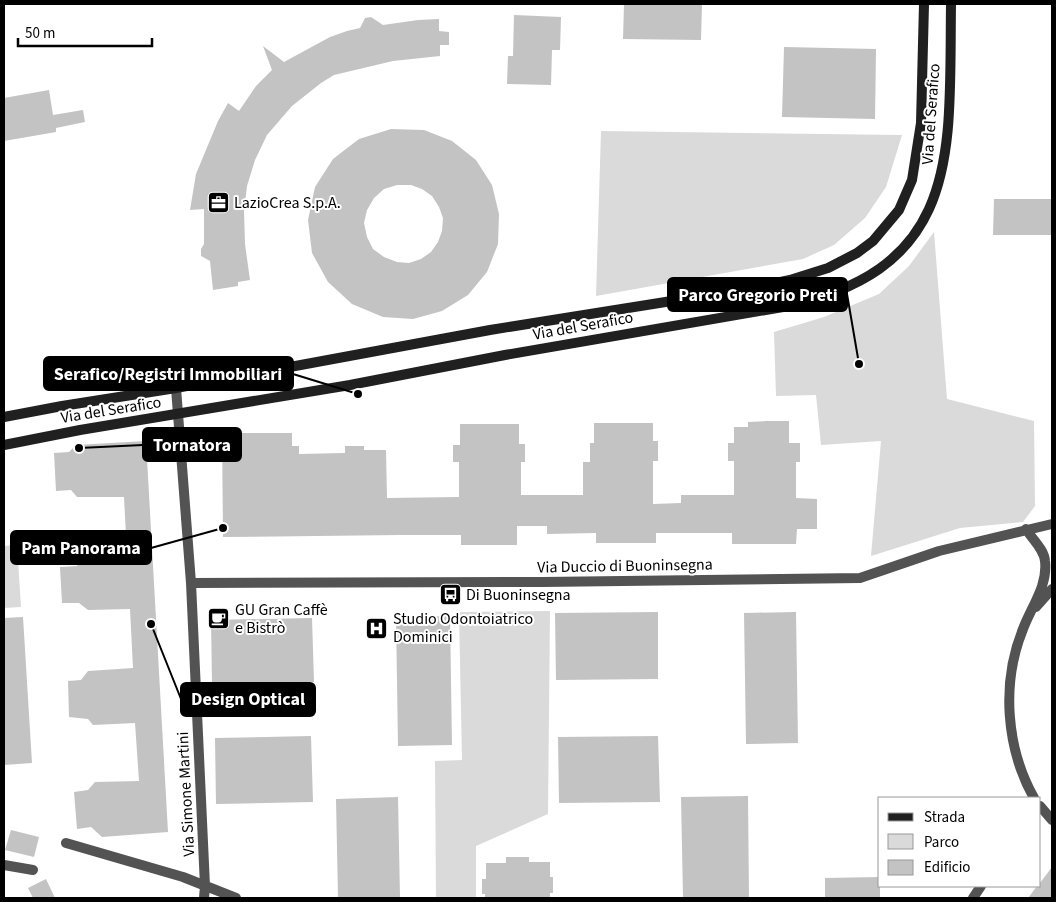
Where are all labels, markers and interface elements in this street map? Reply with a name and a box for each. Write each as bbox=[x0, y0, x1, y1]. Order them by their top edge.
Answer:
scale bar bbox=[18, 15, 151, 47]
text: 50 m bbox=[25, 23, 55, 44]
street label: Via del Serafico bbox=[916, 63, 946, 165]
office icon: LazioCrea S.p.A. bbox=[206, 191, 230, 215]
place label: LazioCrea S.p.A. bbox=[234, 192, 341, 214]
callout: Parco Gregorio Preti bbox=[668, 278, 847, 311]
text: Parco Gregorio Preti bbox=[678, 283, 838, 308]
street label: Via del Serafico bbox=[531, 306, 635, 346]
callout: Serafico/Registri Immobiliari bbox=[44, 357, 293, 390]
text: Serafico/Registri Immobiliari bbox=[54, 362, 282, 387]
street label: Via del Serafico bbox=[59, 391, 163, 429]
callout: Tornatora bbox=[143, 428, 241, 461]
text: Tornatora bbox=[153, 433, 231, 458]
callout: Pam Panorama bbox=[11, 531, 151, 564]
text: Pam Panorama bbox=[21, 536, 141, 561]
street label: Via Duccio di Buoninsegna bbox=[537, 553, 713, 579]
bus stop icon: Di Buoninsegna bbox=[438, 583, 462, 607]
place label: Di Buoninsegna bbox=[466, 584, 571, 606]
place label: GU Gran Caffè e Bistrò bbox=[235, 599, 328, 639]
cafe icon: GU Gran Caffè e Bistrò bbox=[207, 607, 231, 631]
place label: Studio Odontoiatrico Dominici bbox=[393, 608, 533, 648]
hospital icon: Studio Odontoiatrico Dominici bbox=[365, 616, 389, 640]
callout: Design Optical bbox=[181, 683, 315, 716]
text: Design Optical bbox=[191, 687, 305, 712]
street label: Via Simone Martini bbox=[172, 731, 200, 857]
legend bbox=[878, 797, 1041, 887]
text: Strada bbox=[924, 807, 965, 828]
text: Parco bbox=[924, 832, 959, 853]
text: Edificio bbox=[924, 857, 971, 878]

